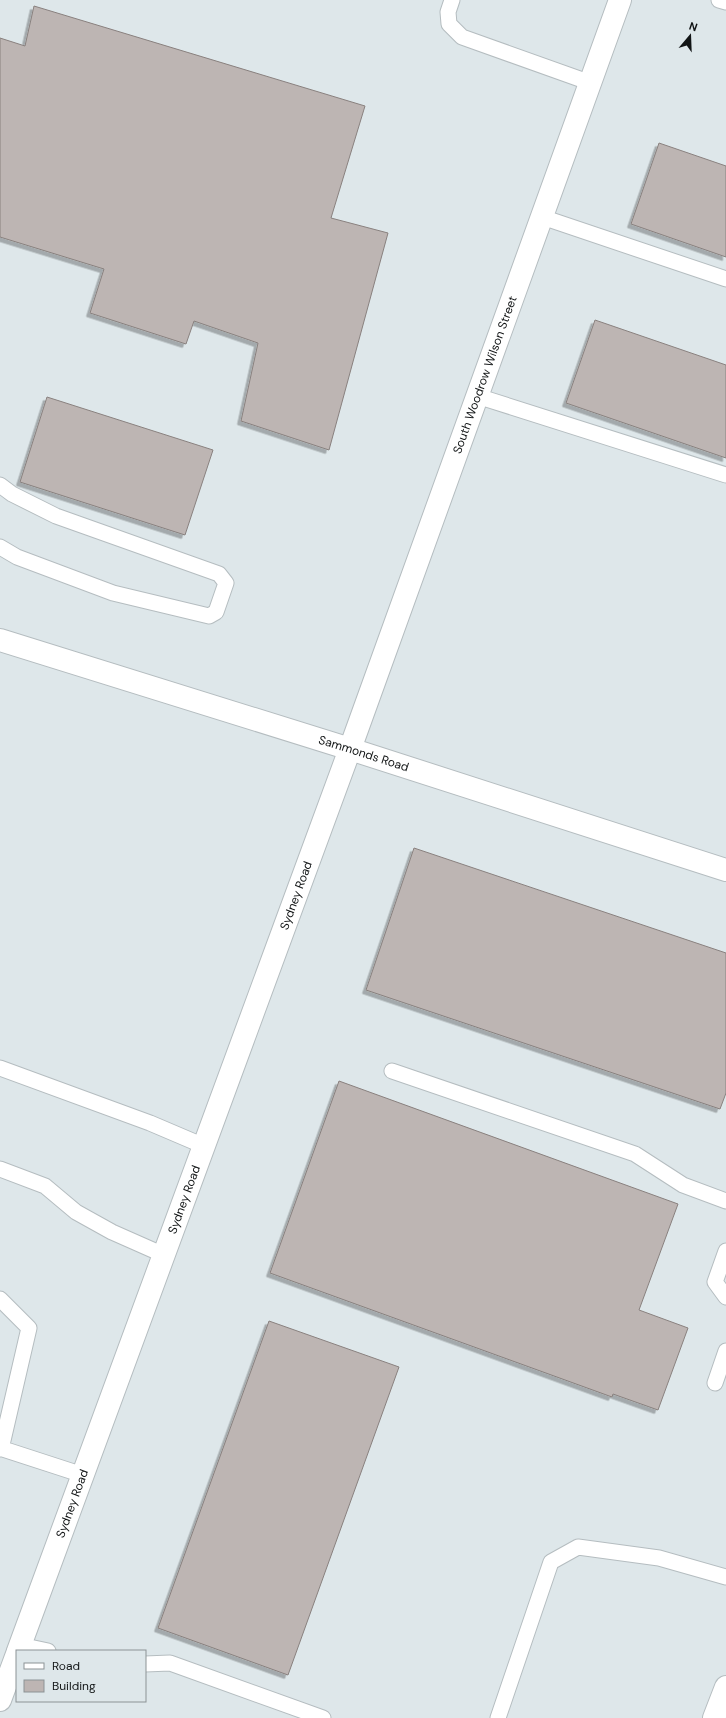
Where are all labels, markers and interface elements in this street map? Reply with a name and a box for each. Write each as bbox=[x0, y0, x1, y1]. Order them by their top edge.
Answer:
north arrow bbox=[670, 16, 710, 56]
text: N bbox=[687, 19, 699, 34]
street label: South Woodrow Wilson Street bbox=[449, 293, 521, 456]
street label: Sammonds Road bbox=[317, 732, 411, 775]
street label: Sydney Road bbox=[276, 859, 316, 932]
street label: Sydney Road bbox=[164, 1163, 204, 1236]
street label: Sydney Road bbox=[52, 1467, 92, 1540]
legend bbox=[16, 1650, 146, 1702]
text: Road bbox=[52, 1658, 80, 1674]
text: Building bbox=[52, 1678, 96, 1694]

